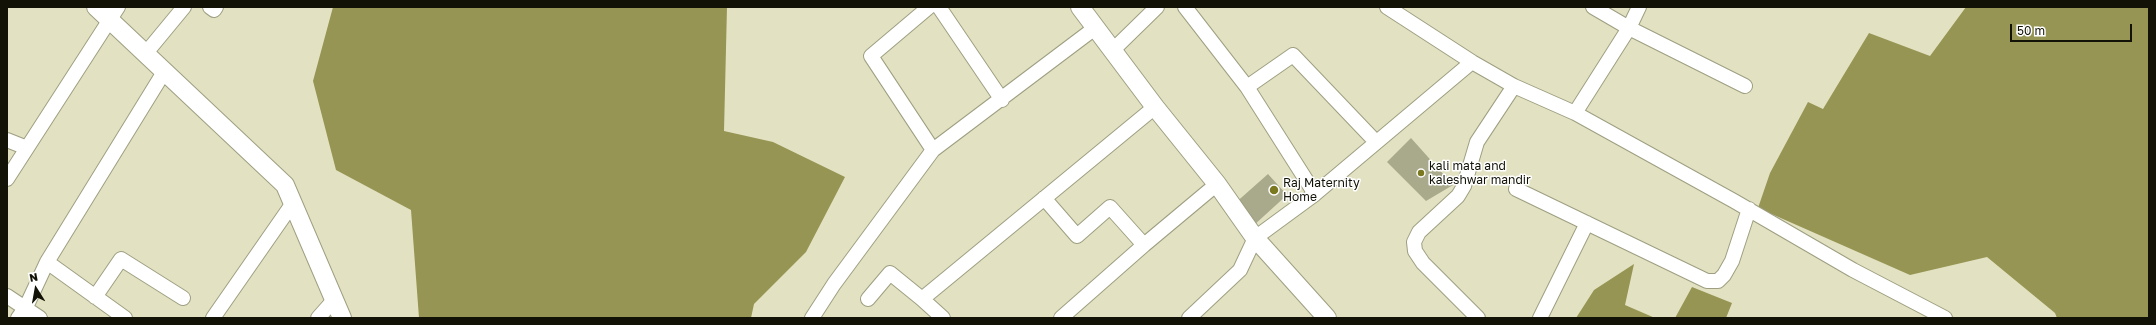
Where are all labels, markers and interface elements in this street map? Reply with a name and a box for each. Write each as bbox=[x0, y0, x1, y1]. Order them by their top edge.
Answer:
scale bar bbox=[2012, 16, 2134, 42]
text: 50 m bbox=[2017, 23, 2045, 38]
place label: kali mata and kaleshwar mandir bbox=[1429, 159, 1531, 187]
marker: kali mata and kaleshwar mandir bbox=[1416, 168, 1426, 178]
place label: Raj Maternity Home bbox=[1283, 176, 1360, 204]
marker: Raj Maternity Home bbox=[1268, 184, 1280, 196]
north arrow bbox=[16, 269, 56, 309]
text: N bbox=[28, 270, 39, 284]

